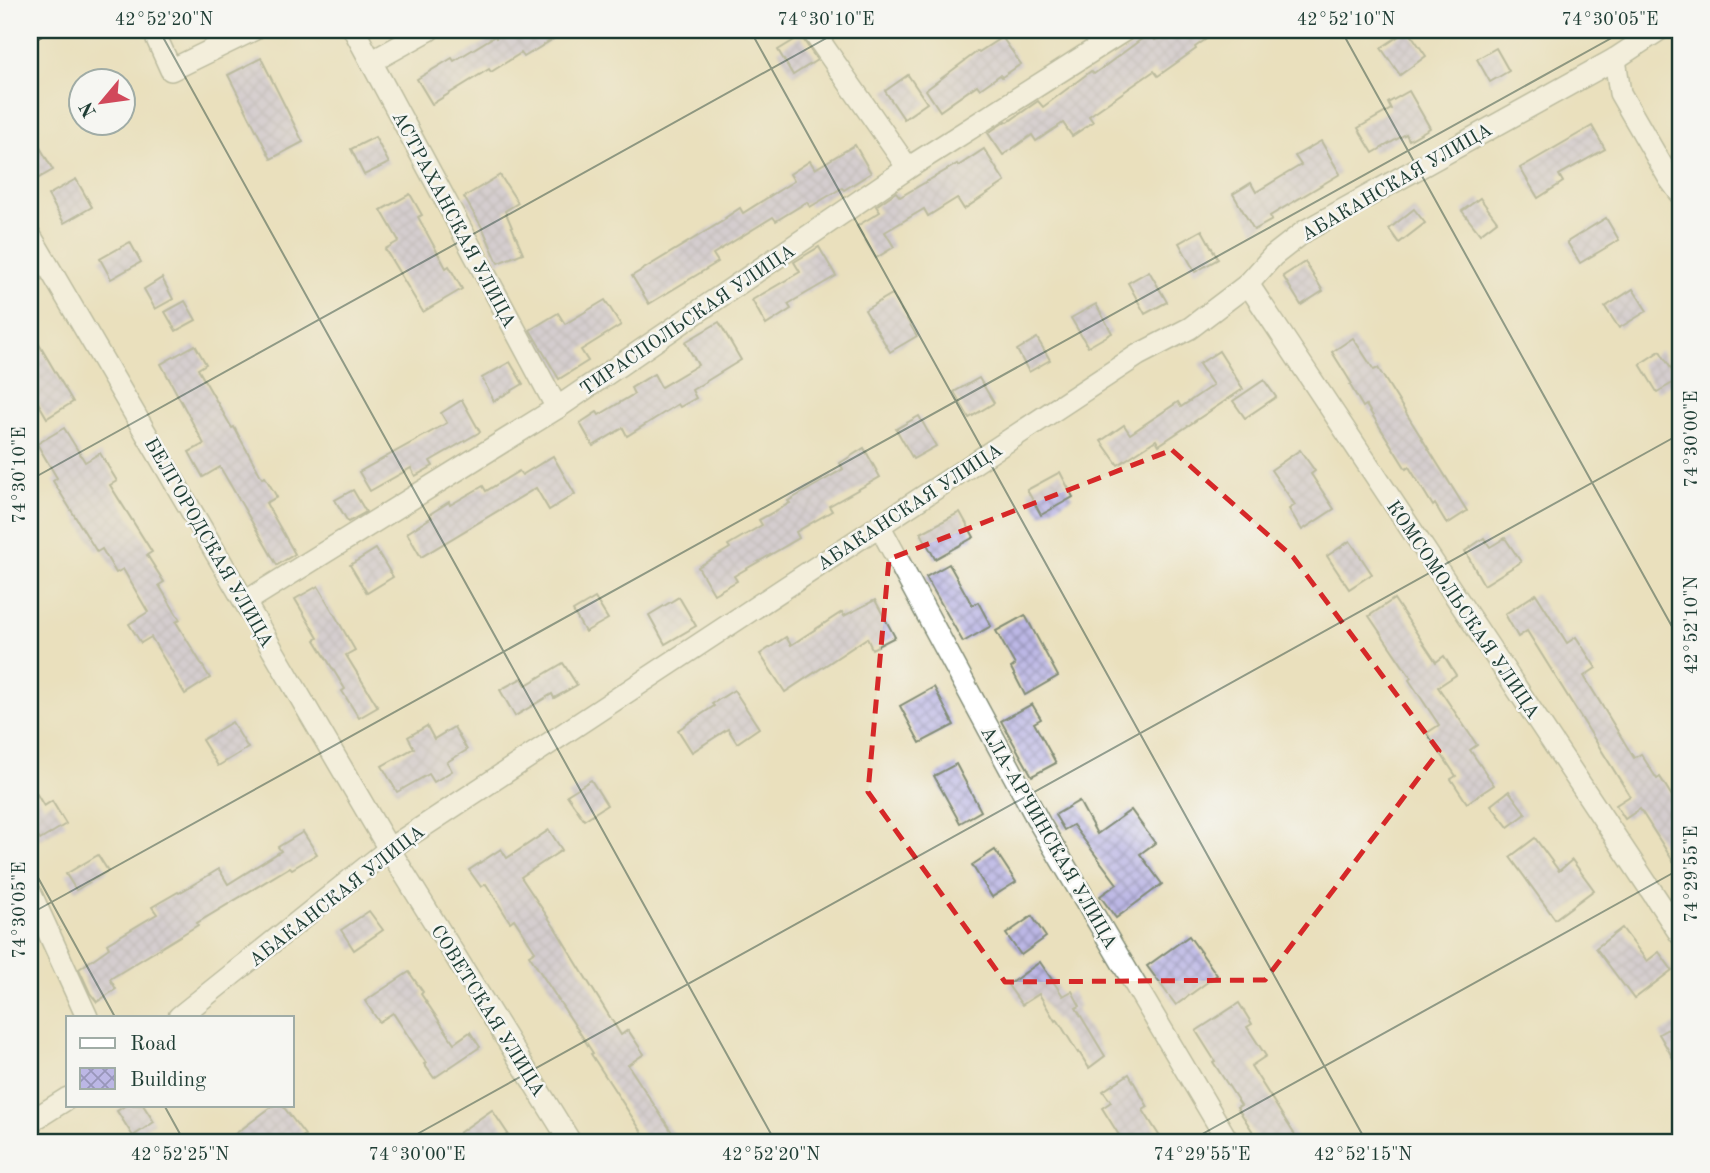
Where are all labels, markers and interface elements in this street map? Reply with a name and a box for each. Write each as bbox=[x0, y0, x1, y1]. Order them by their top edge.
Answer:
text: 42°52'20"N bbox=[115, 11, 213, 29]
text: 74°30'10"E bbox=[778, 11, 874, 29]
text: 42°52'10"N bbox=[1297, 11, 1395, 29]
text: 74°30'05"E bbox=[1562, 11, 1658, 29]
north arrow bbox=[66, 66, 136, 136]
text: N bbox=[77, 98, 101, 120]
street label: АСТРАХАНСКАЯ УЛИЦА bbox=[388, 109, 518, 332]
street label: АБАКАНСКАЯ УЛИЦА bbox=[1299, 121, 1496, 246]
street label: ТИРАСПОЛЬСКАЯ УЛИЦА bbox=[578, 242, 800, 400]
text: 74°30'00"E bbox=[1683, 391, 1701, 487]
text: 74°30'10"E bbox=[11, 427, 29, 523]
street label: БЕЛГОРОДСКАЯ УЛИЦА bbox=[140, 435, 276, 652]
street label: АБАКАНСКАЯ УЛИЦА bbox=[814, 441, 1007, 575]
street label: КОМСОМОЛЬСКАЯ УЛИЦА bbox=[1382, 498, 1542, 723]
text: 42°52'10"N bbox=[1683, 576, 1701, 674]
street label: АЛА-АРЧИНСКАЯ УЛИЦА bbox=[976, 724, 1120, 953]
street label: АБАКАНСКАЯ УЛИЦА bbox=[246, 822, 429, 971]
text: 74°29'55"E bbox=[1683, 826, 1701, 922]
text: 74°30'05"E bbox=[11, 862, 29, 958]
street label: СОВЕТСКАЯ УЛИЦА bbox=[426, 922, 548, 1101]
legend bbox=[66, 1016, 294, 1106]
text: Road bbox=[130, 1034, 177, 1055]
text: Building bbox=[130, 1070, 207, 1091]
text: 42°52'25"N bbox=[131, 1146, 229, 1164]
text: 74°30'00"E bbox=[369, 1146, 465, 1164]
text: 42°52'20"N bbox=[722, 1146, 820, 1164]
text: 74°29'55"E bbox=[1154, 1146, 1250, 1164]
text: 42°52'15"N bbox=[1314, 1146, 1412, 1164]

